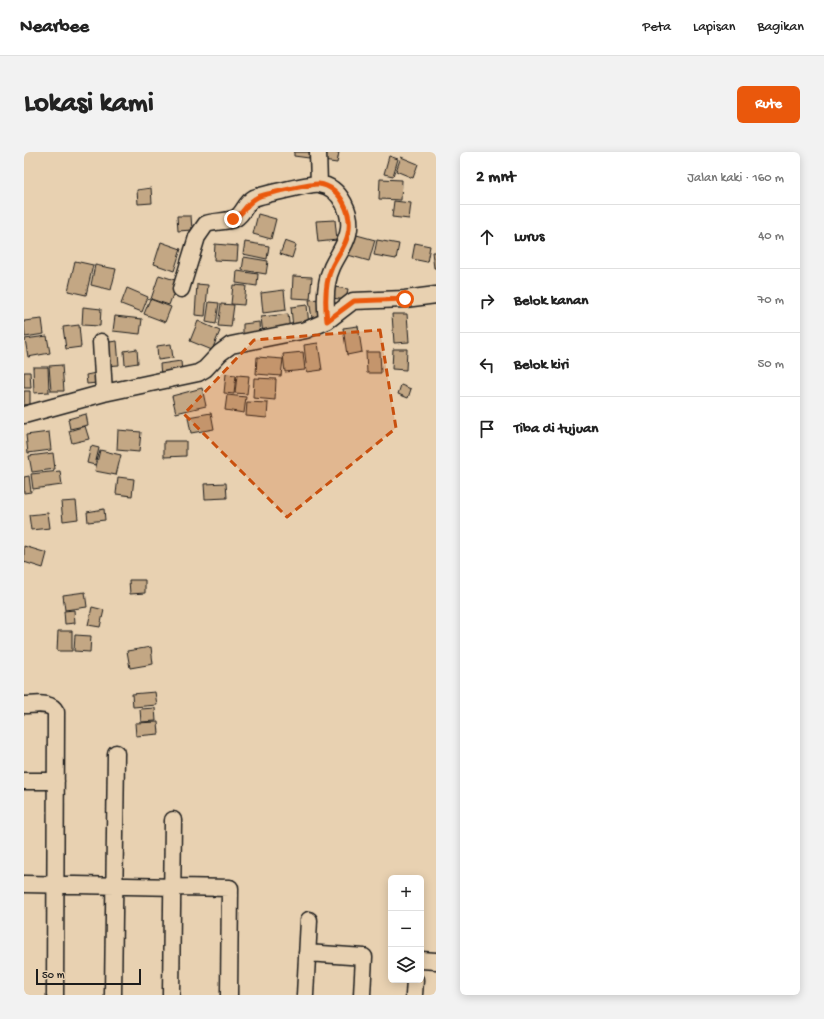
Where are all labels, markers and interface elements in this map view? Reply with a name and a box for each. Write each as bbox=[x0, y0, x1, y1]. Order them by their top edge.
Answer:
text: Nearbee bbox=[20, 16, 89, 39]
text: Peta bbox=[643, 19, 671, 36]
text: Lapisan bbox=[693, 19, 735, 36]
text: Bagikan bbox=[757, 19, 804, 36]
button: Rute bbox=[737, 86, 800, 123]
text: Lokasi kami bbox=[24, 88, 154, 121]
text: 2 mnt bbox=[476, 168, 515, 188]
text: Jalan kaki · 160 m bbox=[687, 171, 784, 186]
route end bbox=[224, 210, 242, 228]
icon: ahead bbox=[476, 226, 498, 248]
text: Lurus bbox=[514, 228, 544, 246]
text: 40 m bbox=[758, 229, 784, 244]
route start bbox=[396, 290, 414, 308]
icon: right bbox=[476, 290, 498, 312]
text: Belok kanan bbox=[514, 292, 588, 310]
text: 70 m bbox=[758, 293, 784, 308]
icon: left bbox=[476, 354, 498, 376]
text: Belok kiri bbox=[514, 356, 569, 374]
text: 50 m bbox=[757, 357, 784, 372]
icon: arrive bbox=[476, 418, 498, 440]
text: Tiba di tujuan bbox=[514, 420, 598, 438]
map controls bbox=[388, 875, 424, 983]
button: + bbox=[388, 875, 424, 911]
button: − bbox=[388, 911, 424, 947]
button: layers bbox=[388, 947, 424, 983]
scale bar bbox=[36, 967, 141, 986]
text: 50 m bbox=[42, 970, 64, 982]

